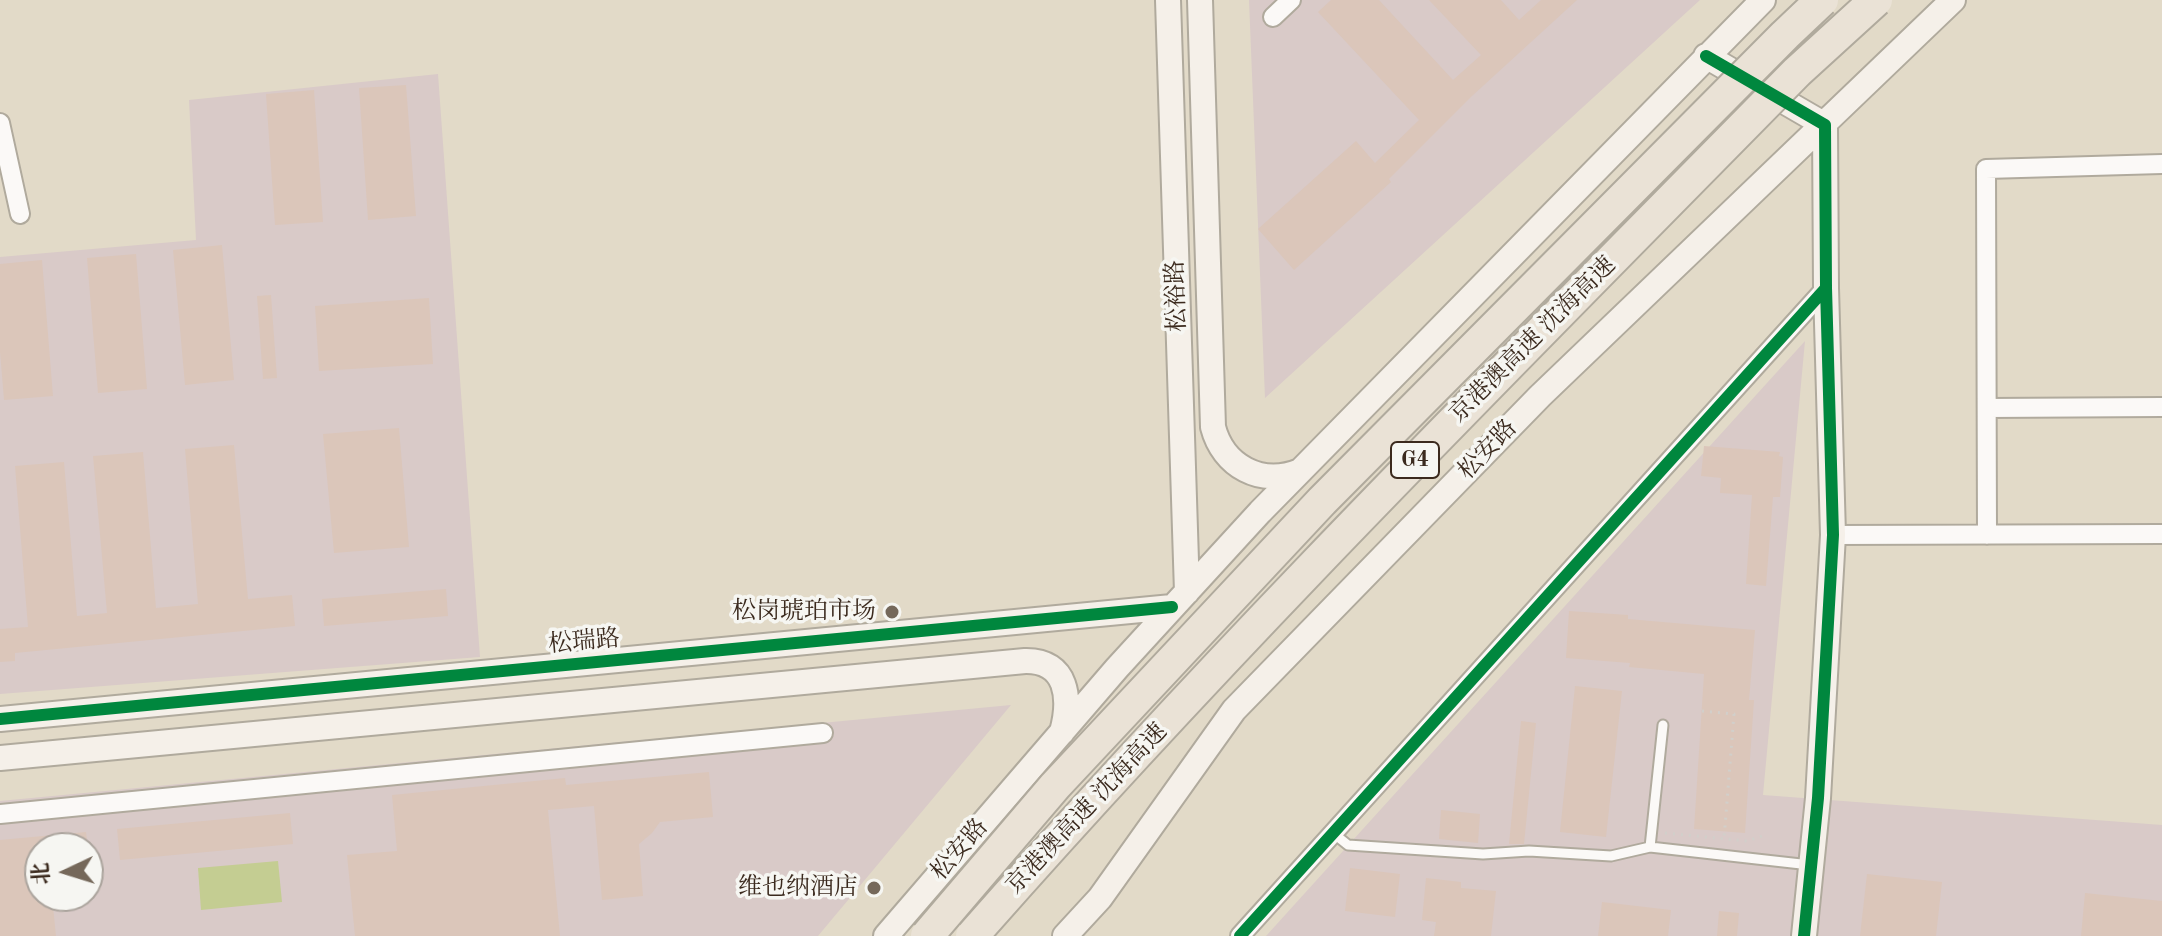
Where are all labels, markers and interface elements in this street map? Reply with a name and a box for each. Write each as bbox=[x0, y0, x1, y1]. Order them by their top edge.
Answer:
street label: 京港澳高速 沈海高速 bbox=[1444, 251, 1622, 429]
street label: 松裕路 bbox=[1161, 260, 1193, 332]
street label: 松安路 bbox=[1453, 414, 1523, 486]
road number: G4 bbox=[1391, 442, 1439, 478]
place label: 松岗琥珀市场 bbox=[732, 598, 876, 626]
marker: 松岗琥珀市场 bbox=[883, 603, 901, 621]
street label: 松瑞路 bbox=[547, 625, 621, 659]
street label: 京港澳高速 沈海高速 bbox=[1001, 718, 1173, 900]
street label: 松安路 bbox=[926, 813, 994, 887]
north arrow bbox=[24, 832, 104, 912]
text: 北 bbox=[30, 862, 54, 885]
place label: 维也纳酒店 bbox=[738, 874, 858, 902]
marker: 维也纳酒店 bbox=[865, 879, 883, 897]

